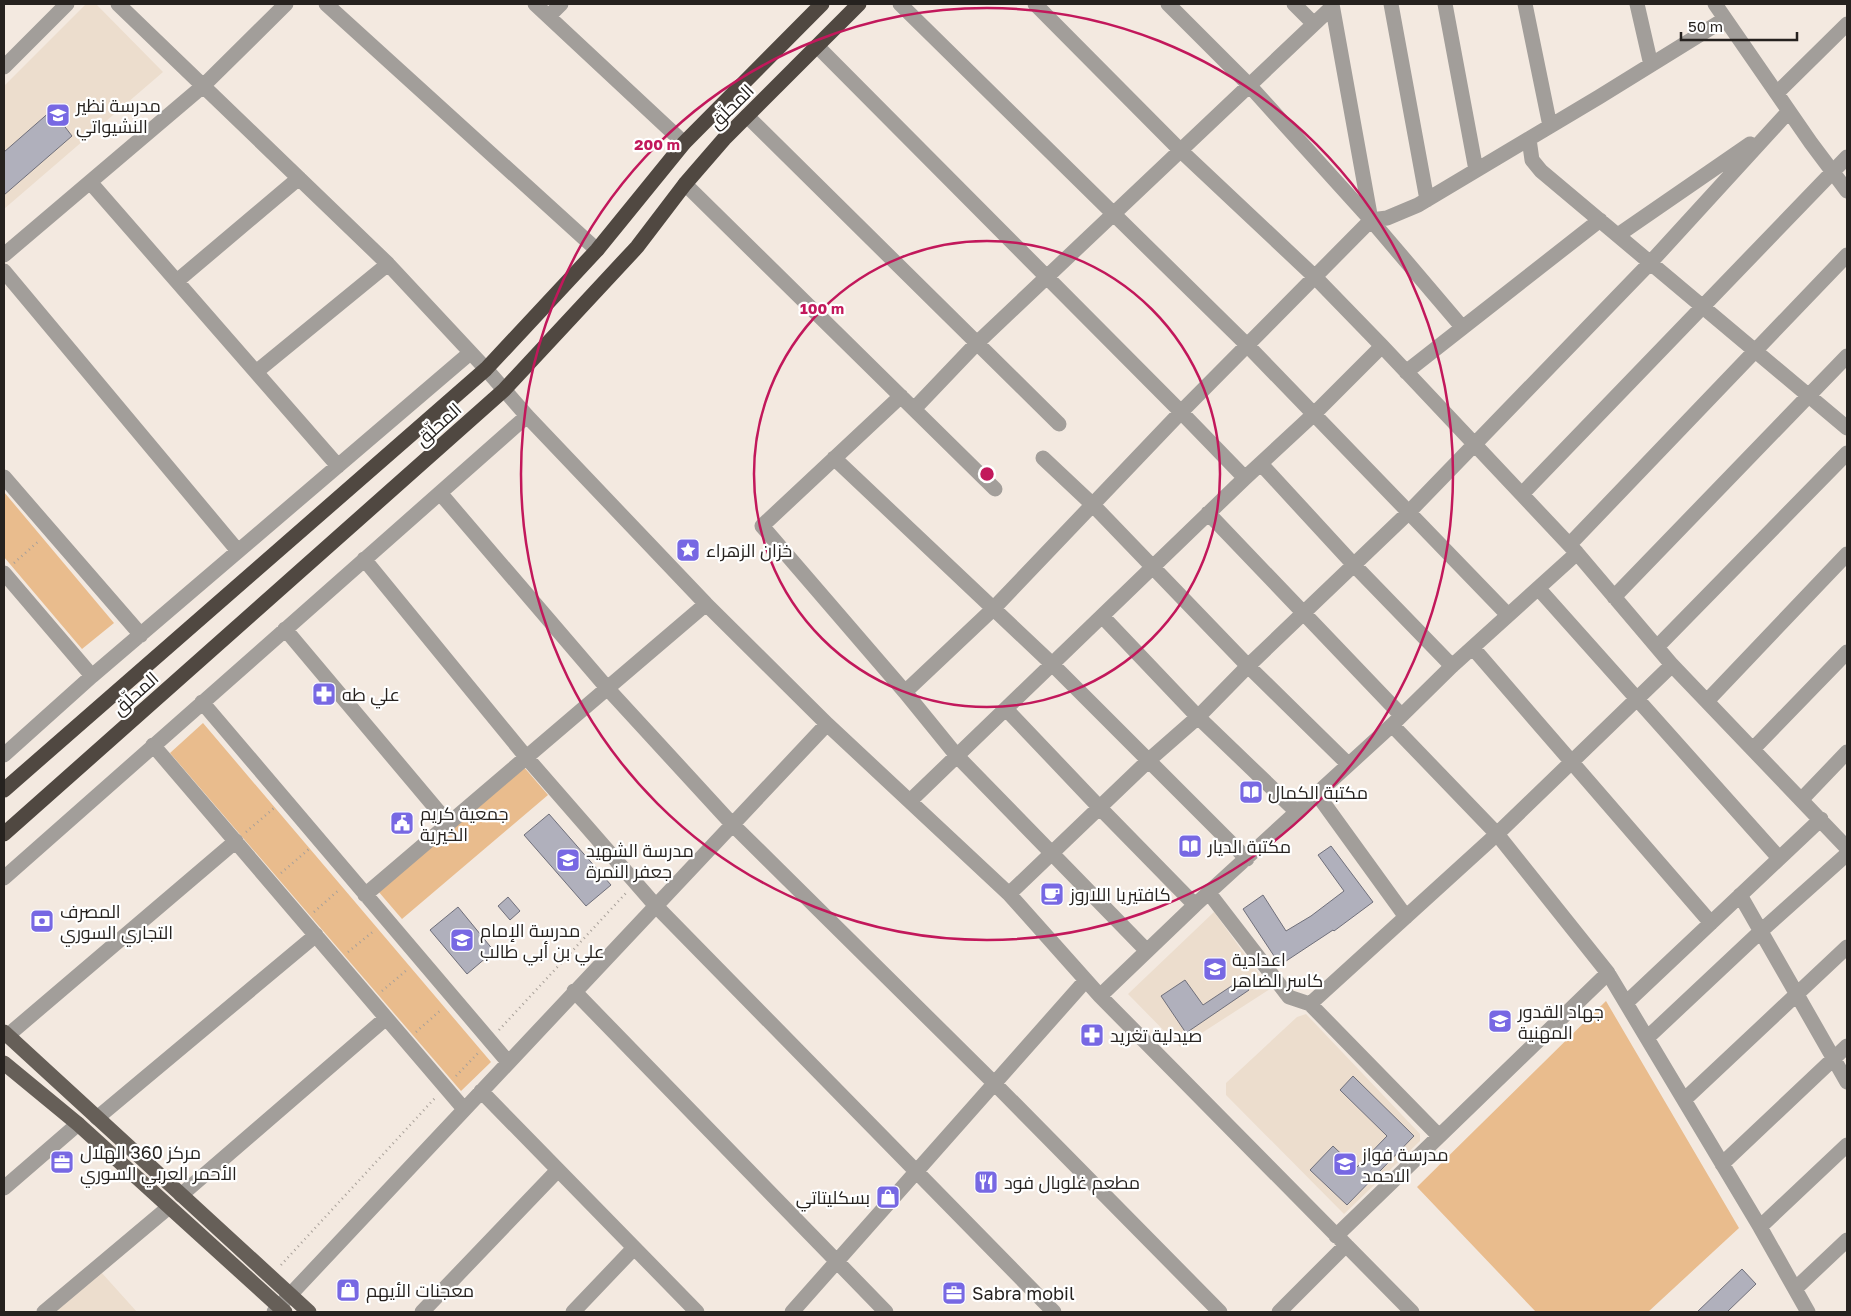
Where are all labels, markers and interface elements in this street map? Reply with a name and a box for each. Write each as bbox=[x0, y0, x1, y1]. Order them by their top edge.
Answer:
scale bar bbox=[1681, 10, 1797, 42]
text: 50 m bbox=[1688, 17, 1723, 35]
street label: المحلّق bbox=[704, 79, 759, 134]
place label: مدرسة نظير النشيواتي bbox=[75, 94, 161, 141]
school or university icon: مدرسة نظير النشيواتي bbox=[45, 102, 71, 128]
text: 200 m bbox=[634, 135, 680, 153]
text: 100 m bbox=[800, 299, 844, 317]
street label: المحلّق bbox=[410, 398, 467, 452]
centre of rings bbox=[978, 465, 996, 483]
place icon: خزان الزهراء bbox=[675, 537, 701, 563]
place label: خزان الزهراء bbox=[706, 539, 792, 562]
street label: المحلّق bbox=[107, 667, 164, 721]
pharmacy icon: علي طه bbox=[311, 681, 337, 707]
place label: علي طه bbox=[342, 683, 400, 709]
library icon: مكتبة الكمال bbox=[1238, 779, 1264, 805]
place label: مكتبة الكمال bbox=[1268, 781, 1368, 804]
place label: جمعية كريم الخيرية bbox=[420, 802, 509, 846]
public building icon: جمعية كريم الخيرية bbox=[389, 810, 415, 836]
library icon: مكتبة الديار bbox=[1177, 833, 1203, 859]
place label: مكتبة الديار bbox=[1207, 835, 1291, 858]
place label: مدرسة الشهيد جعفر النمرة bbox=[586, 839, 694, 883]
school or university icon: مدرسة الشهيد جعفر النمرة bbox=[555, 847, 581, 873]
cafe icon: كافتيريا اللاروز bbox=[1039, 881, 1065, 907]
place label: كافتيريا اللاروز bbox=[1069, 883, 1171, 906]
place label: المصرف التجاري السوري bbox=[60, 900, 173, 947]
bank icon: المصرف التجاري السوري bbox=[29, 908, 55, 934]
place label: مدرسة الإمام علي بن أبي طالب bbox=[480, 919, 604, 966]
school or university icon: مدرسة الإمام علي بن أبي طالب bbox=[449, 927, 475, 953]
place label: اعدادية كاسر الضاهر bbox=[1231, 948, 1323, 992]
school or university icon: اعدادية كاسر الضاهر bbox=[1202, 956, 1228, 982]
place label: جهاد القدور المهنية bbox=[1517, 1000, 1604, 1044]
school or university icon: جهاد القدور المهنية bbox=[1487, 1008, 1513, 1034]
pharmacy icon: صيدلية تغريد bbox=[1079, 1022, 1105, 1048]
place label: صيدلية تغريد bbox=[1110, 1024, 1202, 1047]
place label: مركز 360 الهلال الأحمر العربي السوري bbox=[80, 1141, 237, 1188]
place label: مدرسة فواز الاحمد bbox=[1361, 1143, 1449, 1186]
office icon: مركز 360 الهلال الأحمر العربي السوري bbox=[49, 1149, 75, 1175]
school or university icon: مدرسة فواز الاحمد bbox=[1332, 1151, 1358, 1177]
restaurant icon: مطعم غلوبال فود bbox=[973, 1169, 999, 1195]
place label: مطعم غلوبال فود bbox=[1004, 1171, 1140, 1195]
shop icon: بسكليتاتي bbox=[875, 1184, 901, 1210]
place label: بسكليتاتي bbox=[796, 1186, 870, 1212]
shop icon: معجنات الأيهم bbox=[335, 1277, 361, 1303]
place label: معجنات الأيهم bbox=[366, 1279, 474, 1303]
office icon: Sabra mobil bbox=[941, 1280, 967, 1306]
place label: Sabra mobil bbox=[972, 1282, 1075, 1304]

